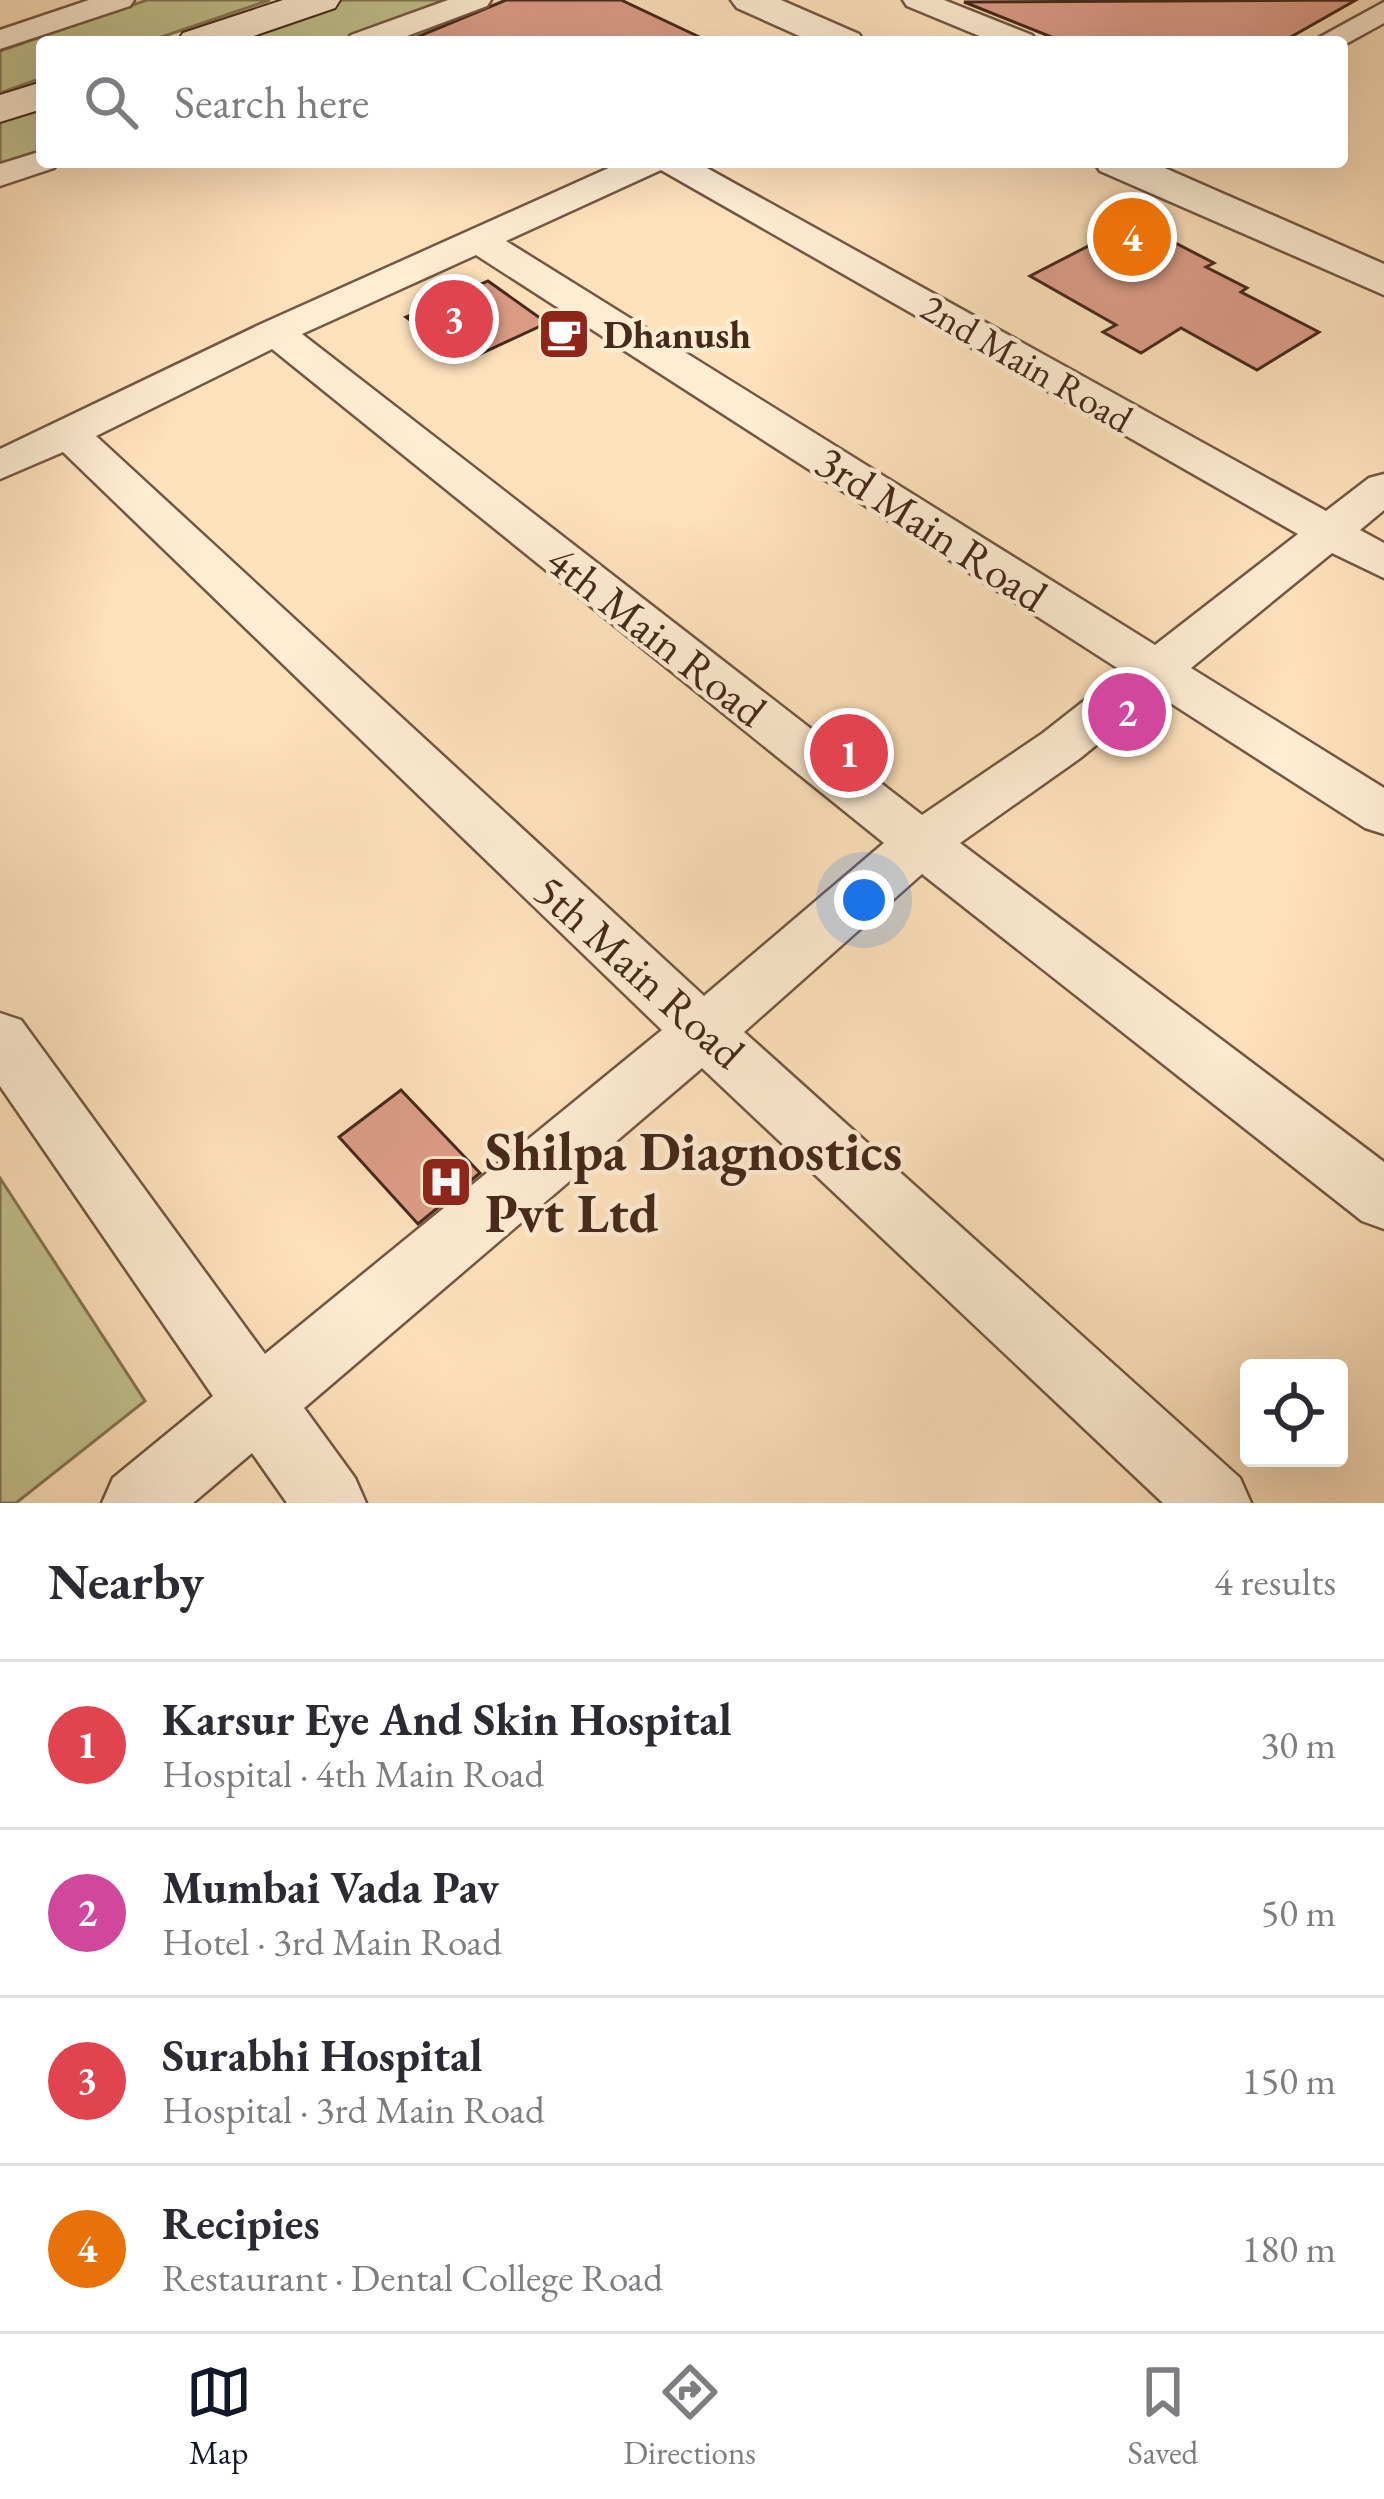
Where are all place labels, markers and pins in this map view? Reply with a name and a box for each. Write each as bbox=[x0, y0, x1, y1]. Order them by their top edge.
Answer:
pin: 4 bbox=[1093, 192, 1171, 282]
pin: 3 bbox=[415, 274, 493, 364]
cafe icon: Dhanush bbox=[536, 306, 592, 362]
place label: Dhanush bbox=[603, 309, 751, 360]
pin: 2 bbox=[1088, 667, 1166, 757]
pin: 1 bbox=[810, 708, 888, 798]
place label: Shilpa Diagnostics Pvt Ltd bbox=[485, 1116, 902, 1248]
hospital icon: Shilpa Diagnostics Pvt Ltd bbox=[418, 1154, 474, 1210]

